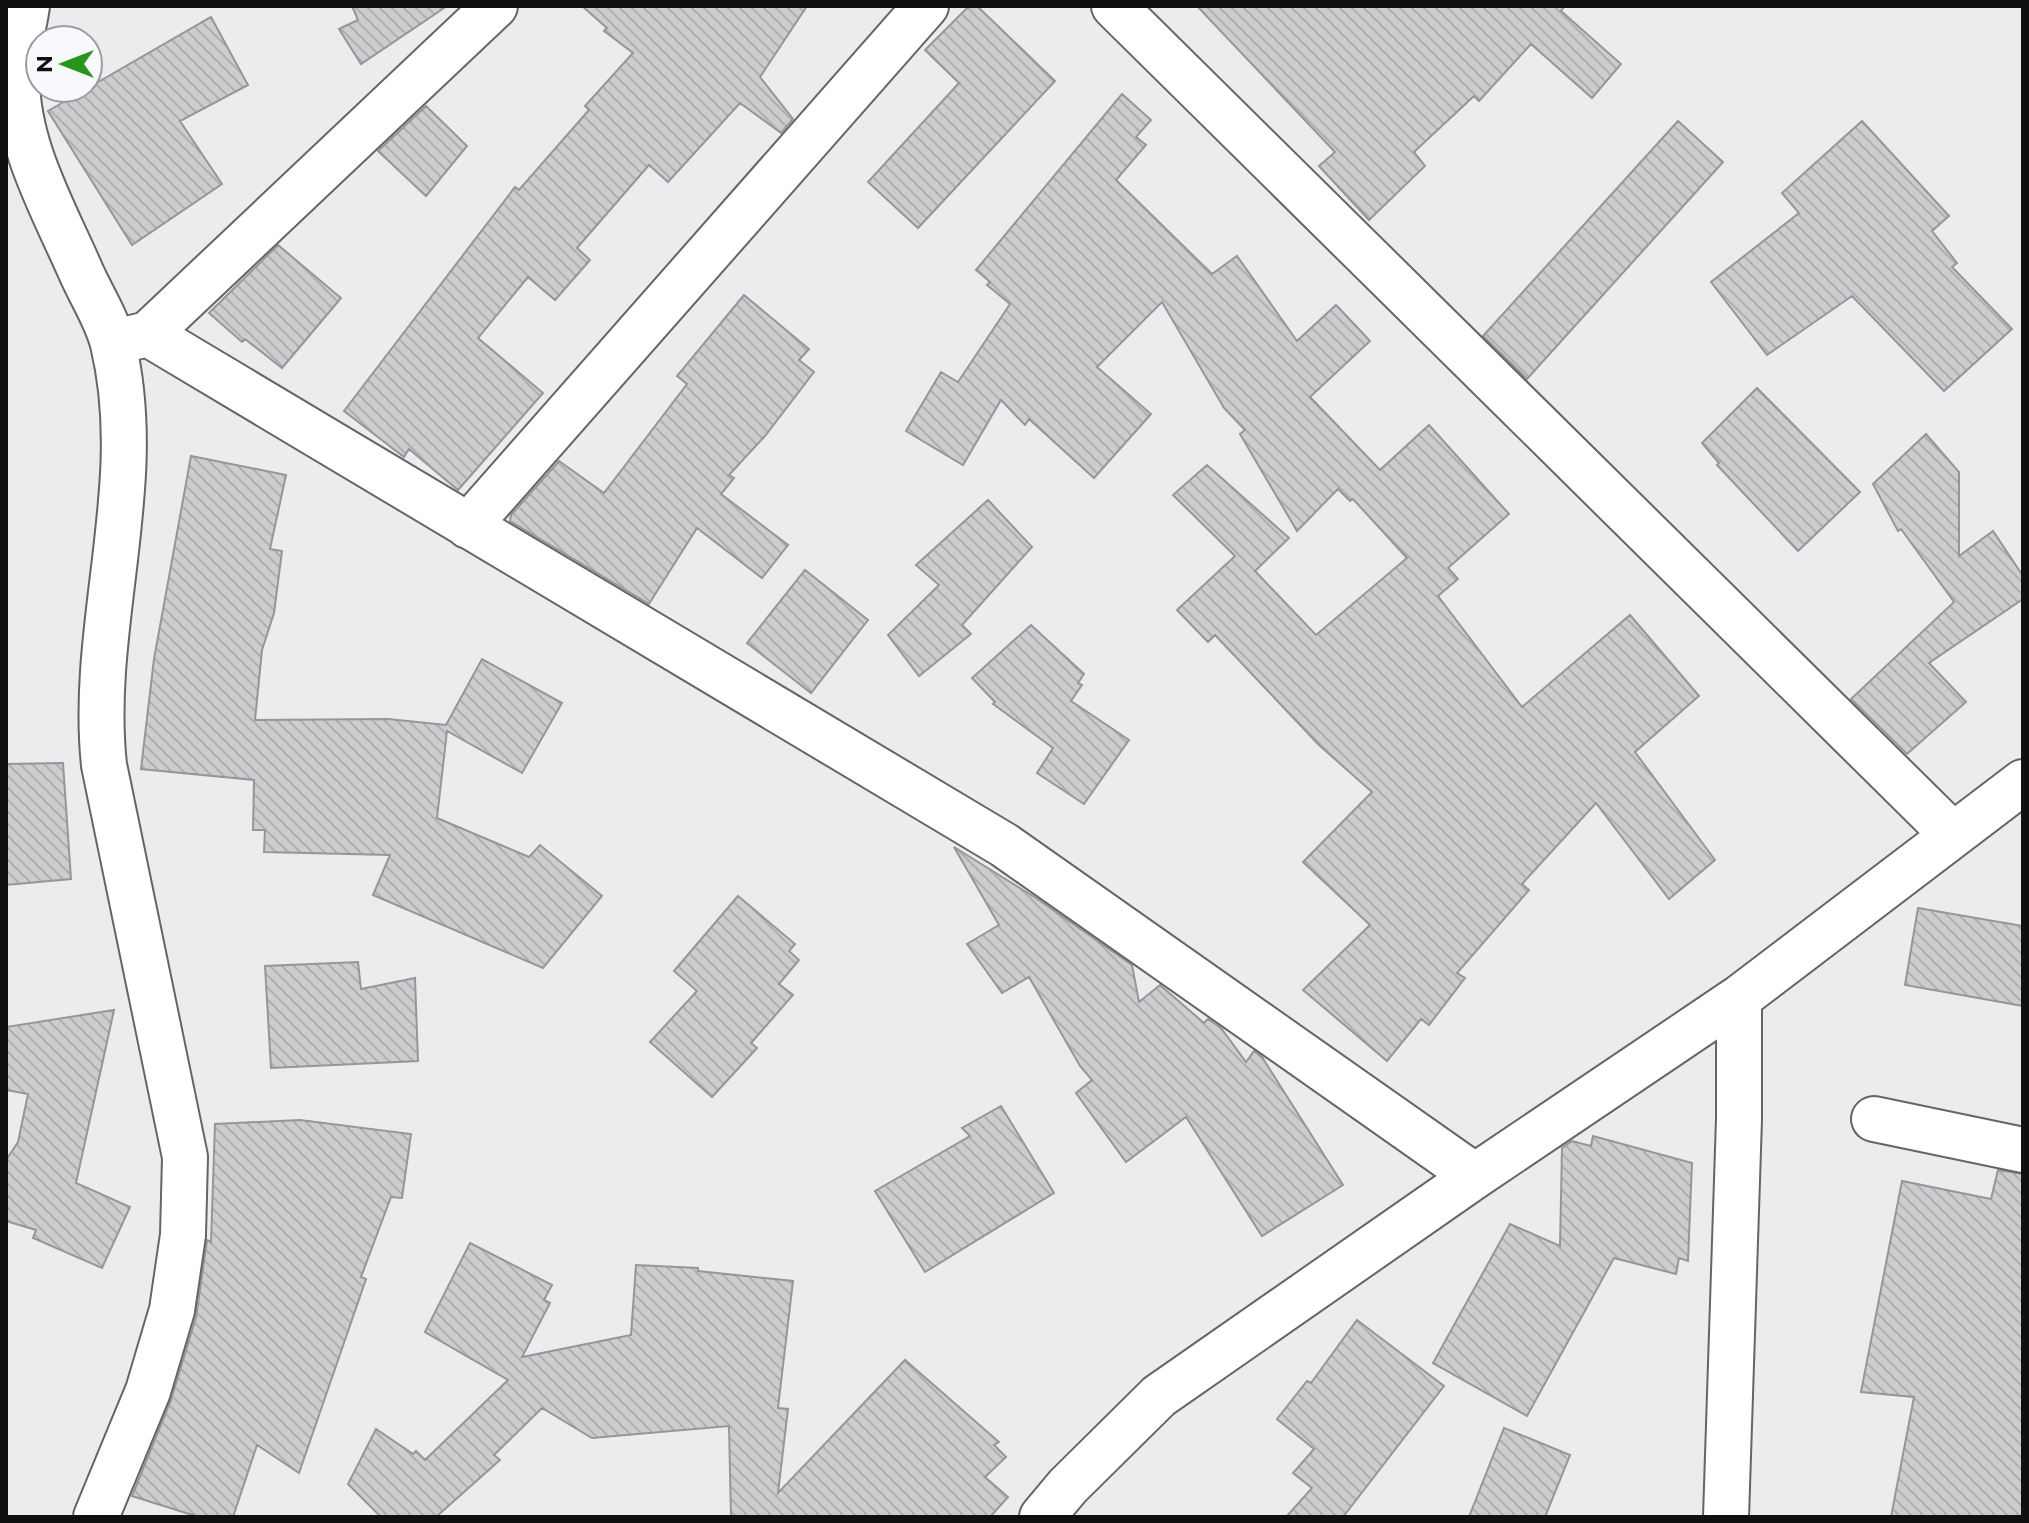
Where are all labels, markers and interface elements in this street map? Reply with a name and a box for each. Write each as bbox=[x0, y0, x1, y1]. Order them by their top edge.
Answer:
north arrow bbox=[24, 24, 104, 104]
text: N bbox=[31, 55, 58, 73]

